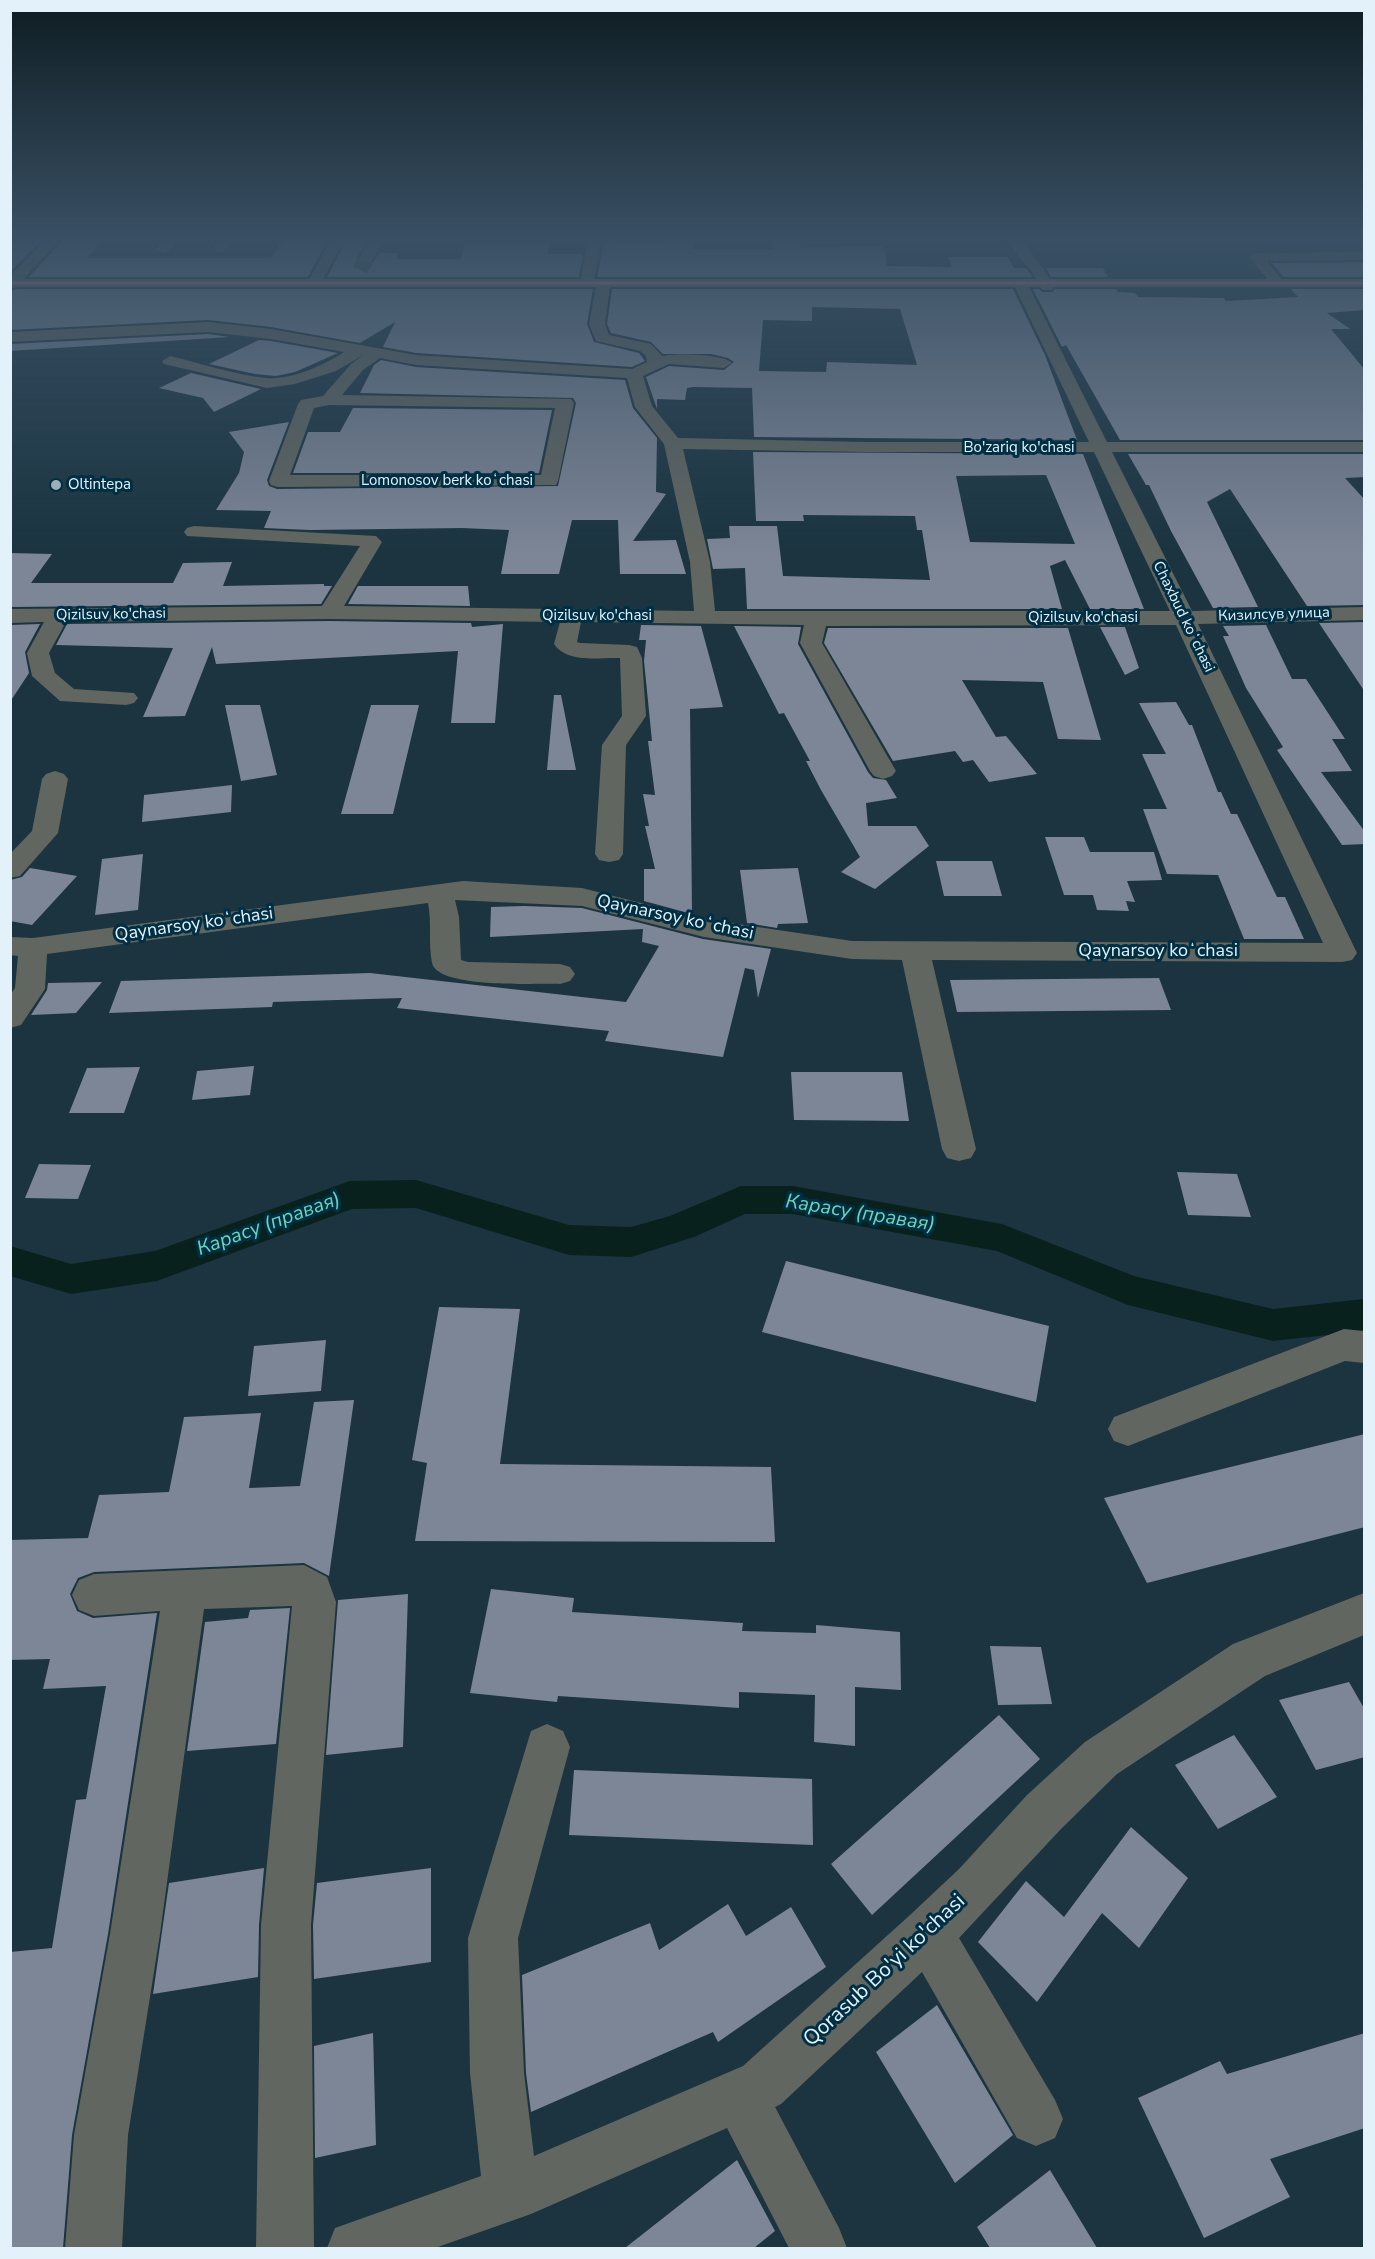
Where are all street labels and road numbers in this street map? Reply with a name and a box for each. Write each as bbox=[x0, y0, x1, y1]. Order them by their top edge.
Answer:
street label: Bo'zariq ko'chasi bbox=[963, 439, 1075, 457]
street label: Lomonosov berk koʻchasi bbox=[361, 472, 533, 490]
street label: Chaxbud koʻchasi bbox=[1148, 558, 1218, 676]
street label: Кизилсув улица bbox=[1218, 604, 1330, 626]
street label: Qizilsuv ko'chasi bbox=[56, 605, 166, 625]
street label: Qizilsuv ko'chasi bbox=[542, 607, 652, 625]
street label: Qizilsuv ko'chasi bbox=[1028, 609, 1138, 627]
street label: Qaynarsoy koʻchasi bbox=[595, 891, 755, 945]
street label: Qaynarsoy koʻchasi bbox=[113, 903, 275, 947]
street label: Qaynarsoy koʻchasi bbox=[1078, 941, 1238, 963]
street label: Qorasub Bo'yi ko'chasi bbox=[799, 1890, 971, 2052]

